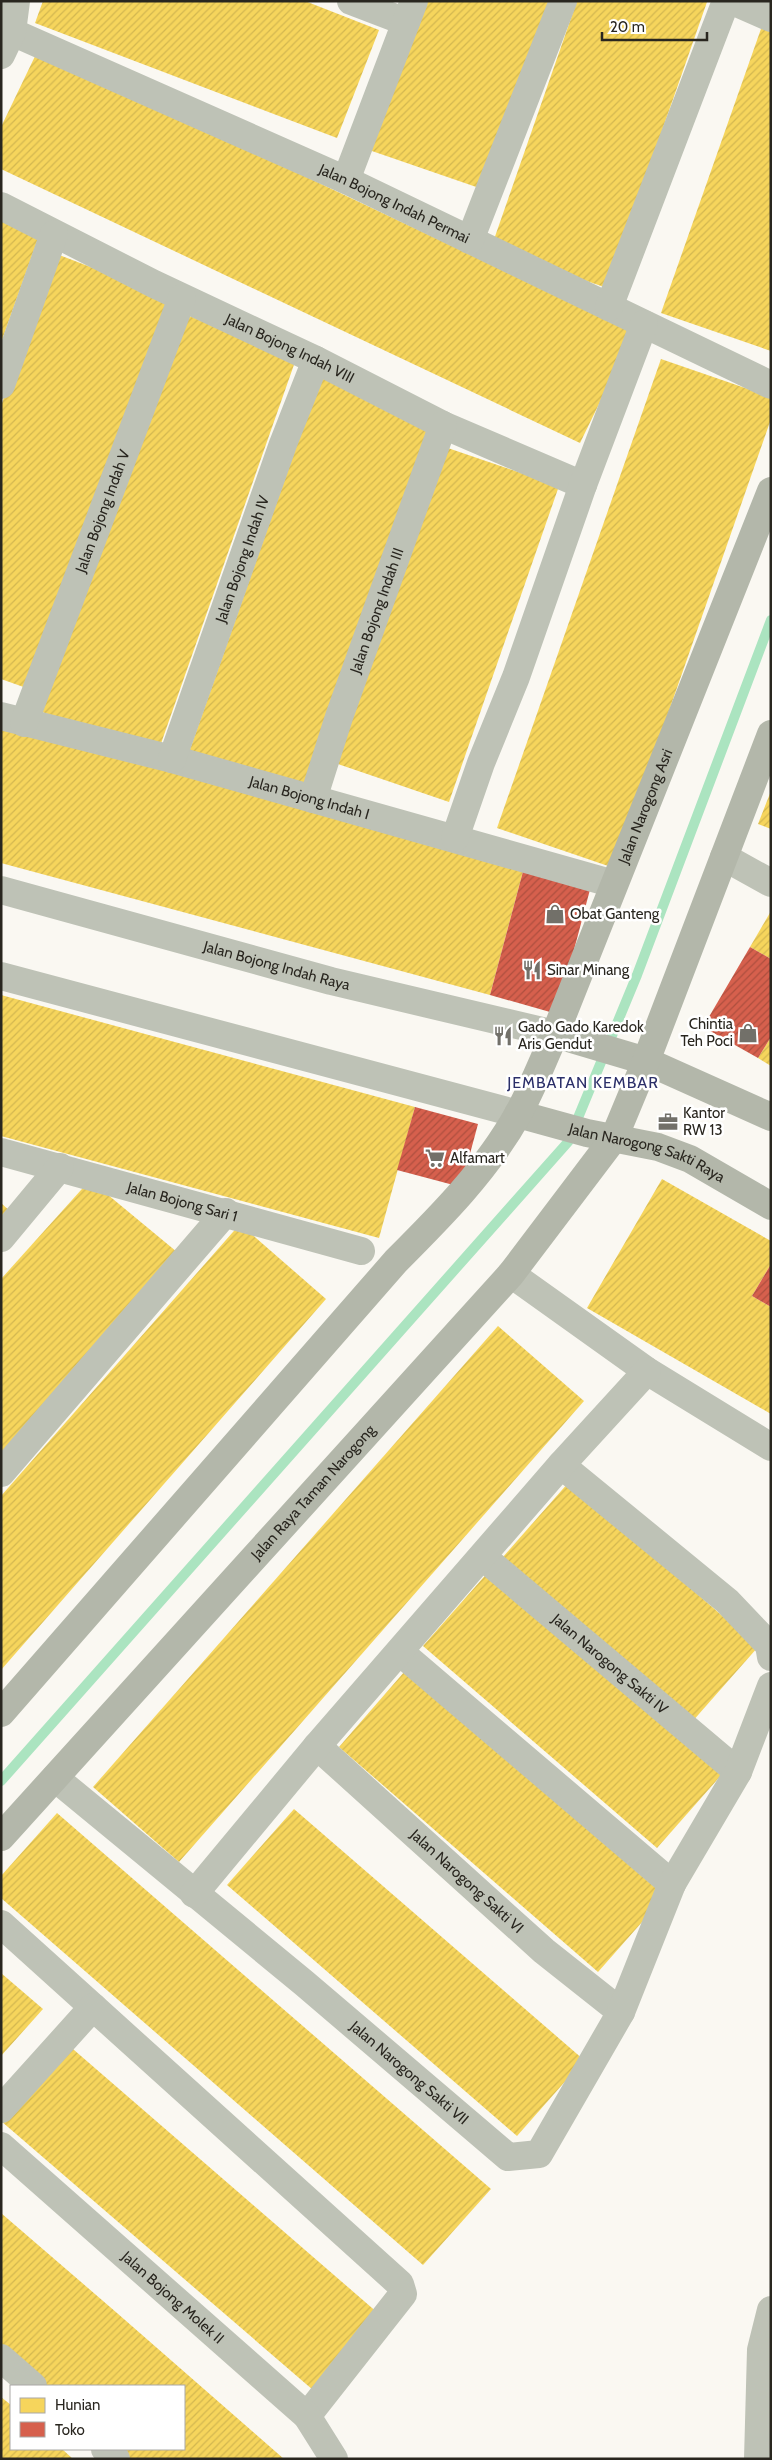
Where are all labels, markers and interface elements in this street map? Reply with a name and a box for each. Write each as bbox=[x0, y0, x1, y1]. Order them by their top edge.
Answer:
scale bar bbox=[602, 10, 707, 42]
text: 20 m bbox=[610, 18, 645, 36]
street label: Jalan Bojong Indah Permai bbox=[315, 160, 472, 247]
street label: Jalan Bojong Indah VIII bbox=[221, 309, 357, 387]
street label: Jalan Bojong Indah V bbox=[71, 446, 134, 576]
street label: Jalan Bojong Indah IV bbox=[211, 492, 273, 626]
street label: Jalan Bojong Indah III bbox=[346, 545, 408, 677]
street label: Jalan Narogong Asri bbox=[614, 746, 676, 867]
street label: Jalan Bojong Indah I bbox=[246, 772, 372, 823]
shop icon: Obat Ganteng bbox=[544, 903, 566, 925]
place label: Obat Ganteng bbox=[570, 905, 660, 923]
street label: Jalan Bojong Indah Raya bbox=[201, 937, 353, 994]
restaurant icon: Sinar Minang bbox=[521, 959, 543, 981]
place label: Sinar Minang bbox=[547, 961, 630, 979]
place label: Chintia Teh Poci bbox=[680, 1015, 734, 1050]
place label: Gado Gado Karedok Aris Gendut bbox=[518, 1018, 644, 1053]
shop icon: Chintia Teh Poci bbox=[737, 1022, 759, 1044]
restaurant icon: Gado Gado Karedok Aris Gendut bbox=[492, 1025, 514, 1047]
district label: JEMBATAN KEMBAR bbox=[506, 1073, 659, 1092]
place label: Kantor RW 13 bbox=[683, 1104, 725, 1139]
office icon: Kantor RW 13 bbox=[657, 1111, 679, 1133]
street label: Jalan Narogong Sakti Raya bbox=[566, 1119, 729, 1187]
supermarket icon: Alfamart bbox=[424, 1147, 446, 1169]
place label: Alfamart bbox=[450, 1149, 505, 1167]
street label: Jalan Bojong Sari 1 bbox=[124, 1178, 239, 1226]
street label: Jalan Raya Taman Narogong bbox=[247, 1421, 379, 1564]
street label: Jalan Narogong Sakti IV bbox=[547, 1609, 672, 1719]
street label: Jalan Narogong Sakti VI bbox=[406, 1825, 527, 1937]
street label: Jalan Narogong Sakti VII bbox=[346, 2017, 472, 2128]
street label: Jalan Bojong Molek II bbox=[117, 2247, 228, 2347]
legend bbox=[10, 2385, 185, 2450]
text: Hunian bbox=[55, 2396, 100, 2414]
text: Toko bbox=[55, 2421, 85, 2439]

